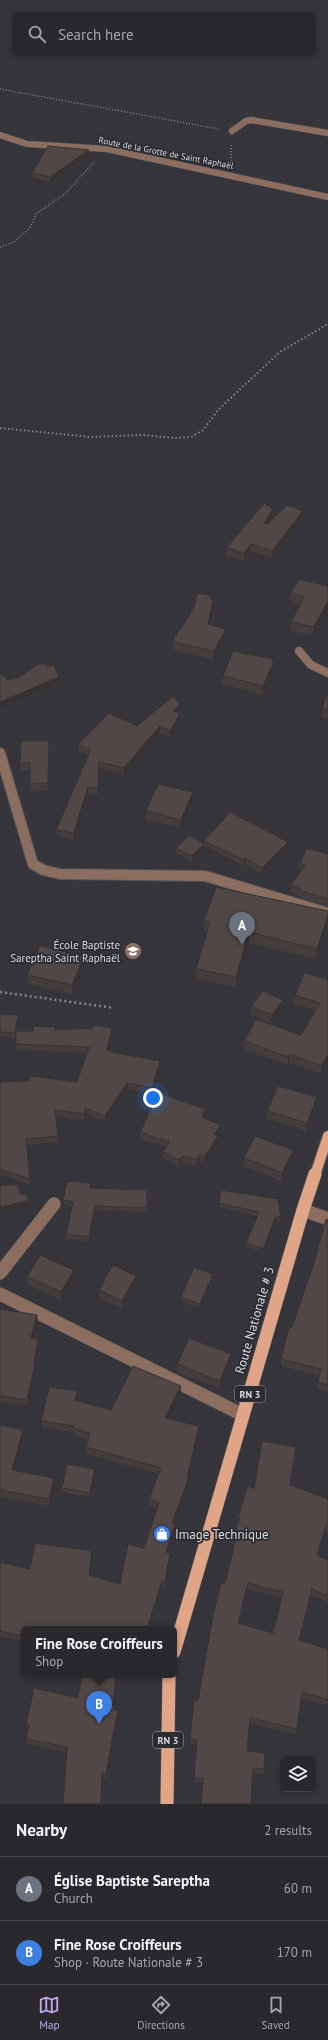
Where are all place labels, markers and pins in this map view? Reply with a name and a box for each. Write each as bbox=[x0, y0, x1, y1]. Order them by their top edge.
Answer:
pin: A bbox=[229, 912, 255, 945]
place label: École Baptiste Sareptha Saint Raphaël bbox=[10, 938, 121, 965]
school or university icon: École Baptiste Sareptha Saint Raphaël bbox=[123, 941, 143, 961]
shop icon: Image Technique bbox=[152, 1524, 172, 1544]
place label: Image Technique bbox=[175, 1526, 269, 1543]
pin: B bbox=[86, 1691, 112, 1724]

